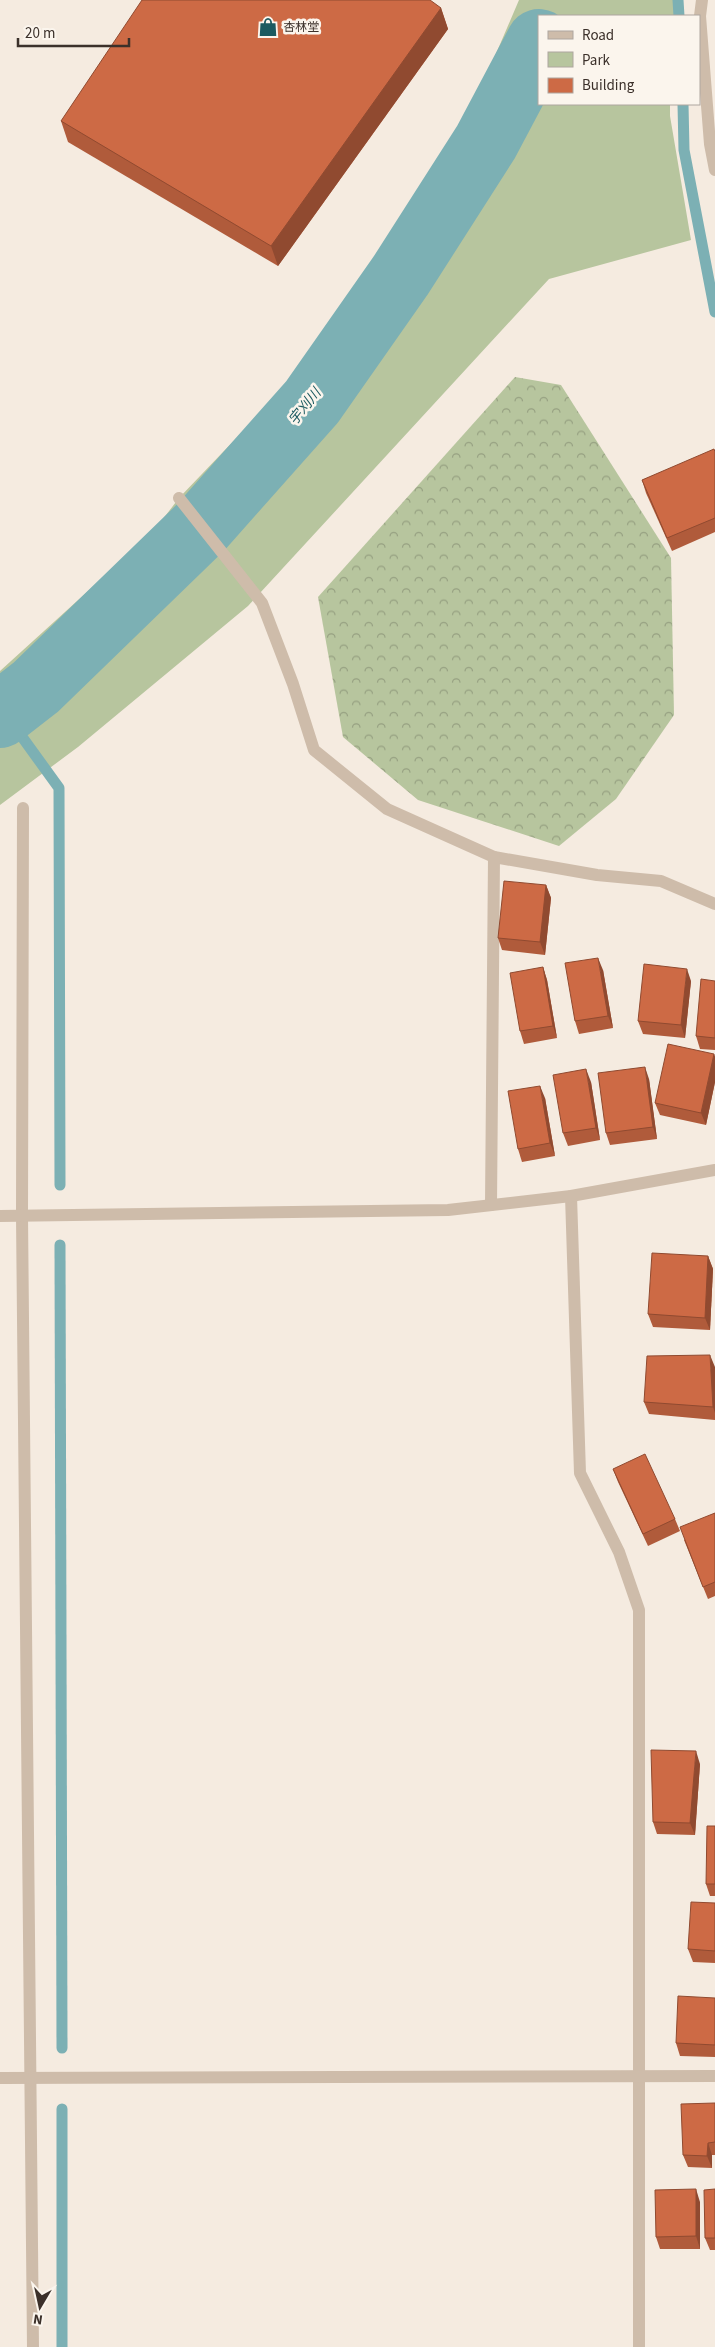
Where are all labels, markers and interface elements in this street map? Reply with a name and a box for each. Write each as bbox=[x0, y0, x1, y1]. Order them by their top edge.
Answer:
scale bar bbox=[18, 15, 129, 47]
legend bbox=[538, 15, 700, 105]
shop icon: 杏林堂 bbox=[257, 16, 279, 38]
place label: 杏林堂 bbox=[283, 19, 319, 36]
text: 20 m bbox=[25, 23, 55, 44]
text: Road bbox=[582, 25, 614, 46]
text: Park bbox=[582, 50, 611, 71]
text: Building bbox=[582, 75, 635, 96]
water label: 宇刈川 bbox=[284, 383, 327, 430]
north arrow bbox=[15, 2282, 65, 2332]
text: N bbox=[32, 2308, 44, 2329]

